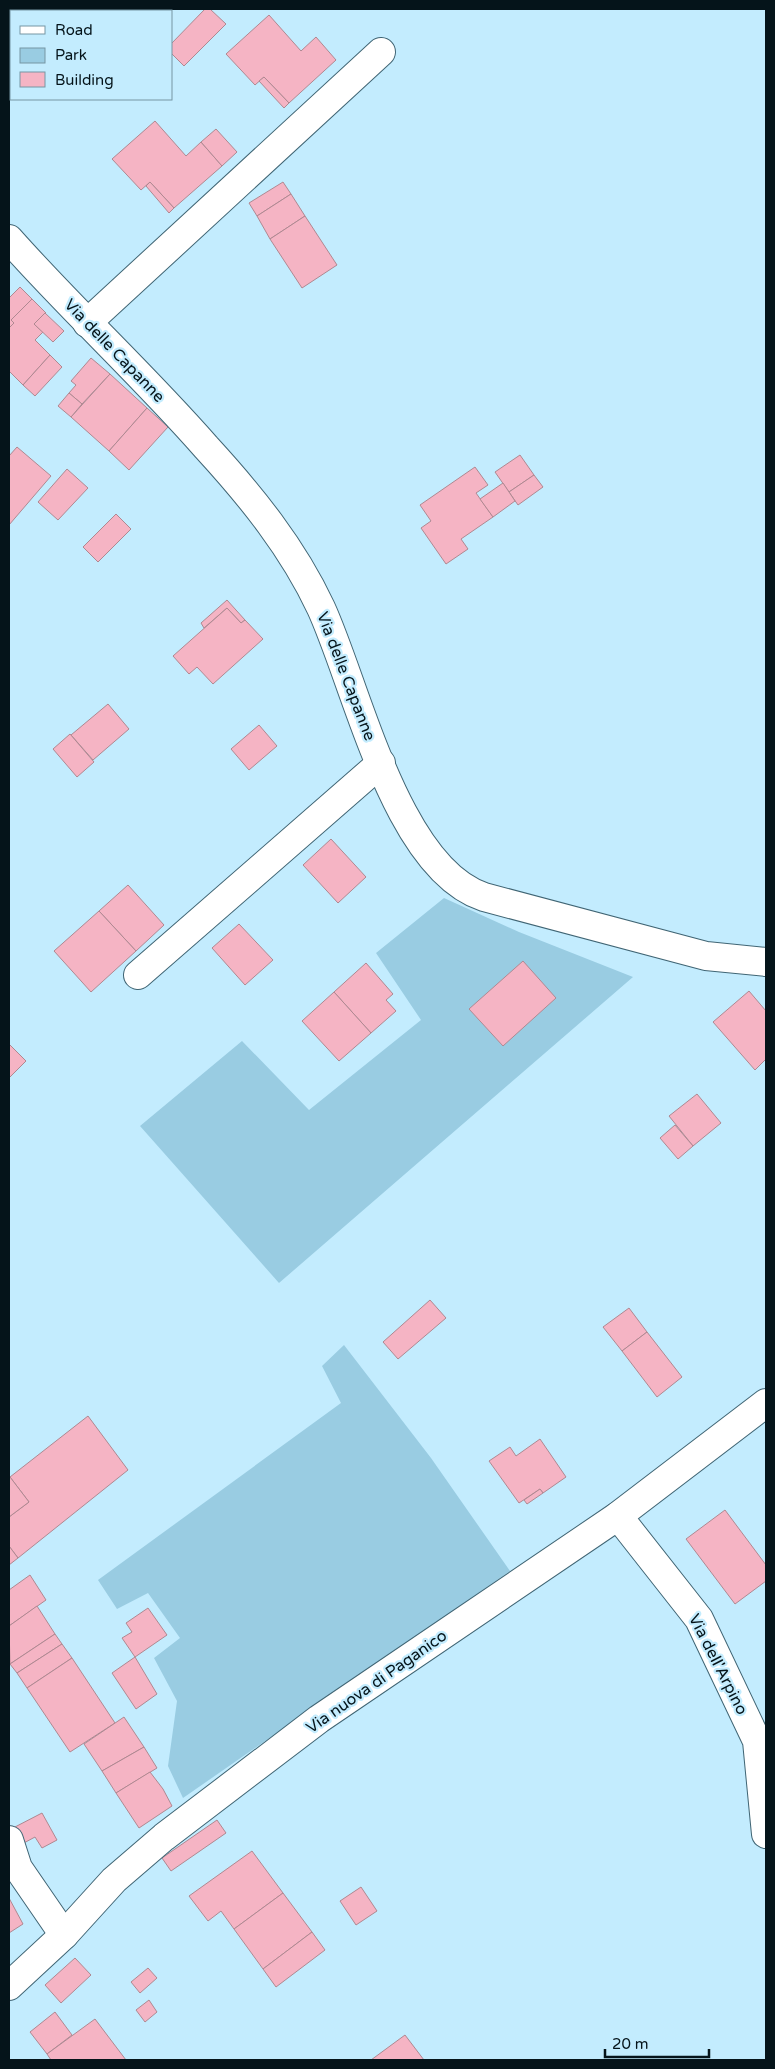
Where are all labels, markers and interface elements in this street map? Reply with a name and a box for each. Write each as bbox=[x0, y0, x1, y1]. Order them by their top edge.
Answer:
legend bbox=[10, 10, 172, 100]
text: Road bbox=[55, 21, 93, 39]
text: Park bbox=[55, 46, 87, 64]
text: Building bbox=[55, 71, 114, 89]
street label: Via delle Capanne bbox=[60, 295, 169, 407]
street label: Via delle Capanne bbox=[312, 609, 380, 744]
street label: Via dell'Arpino bbox=[684, 1611, 752, 1718]
street label: Via nuova di Paganico bbox=[302, 1626, 451, 1738]
scale bar bbox=[605, 2026, 709, 2058]
text: 20 m bbox=[612, 2035, 649, 2053]

